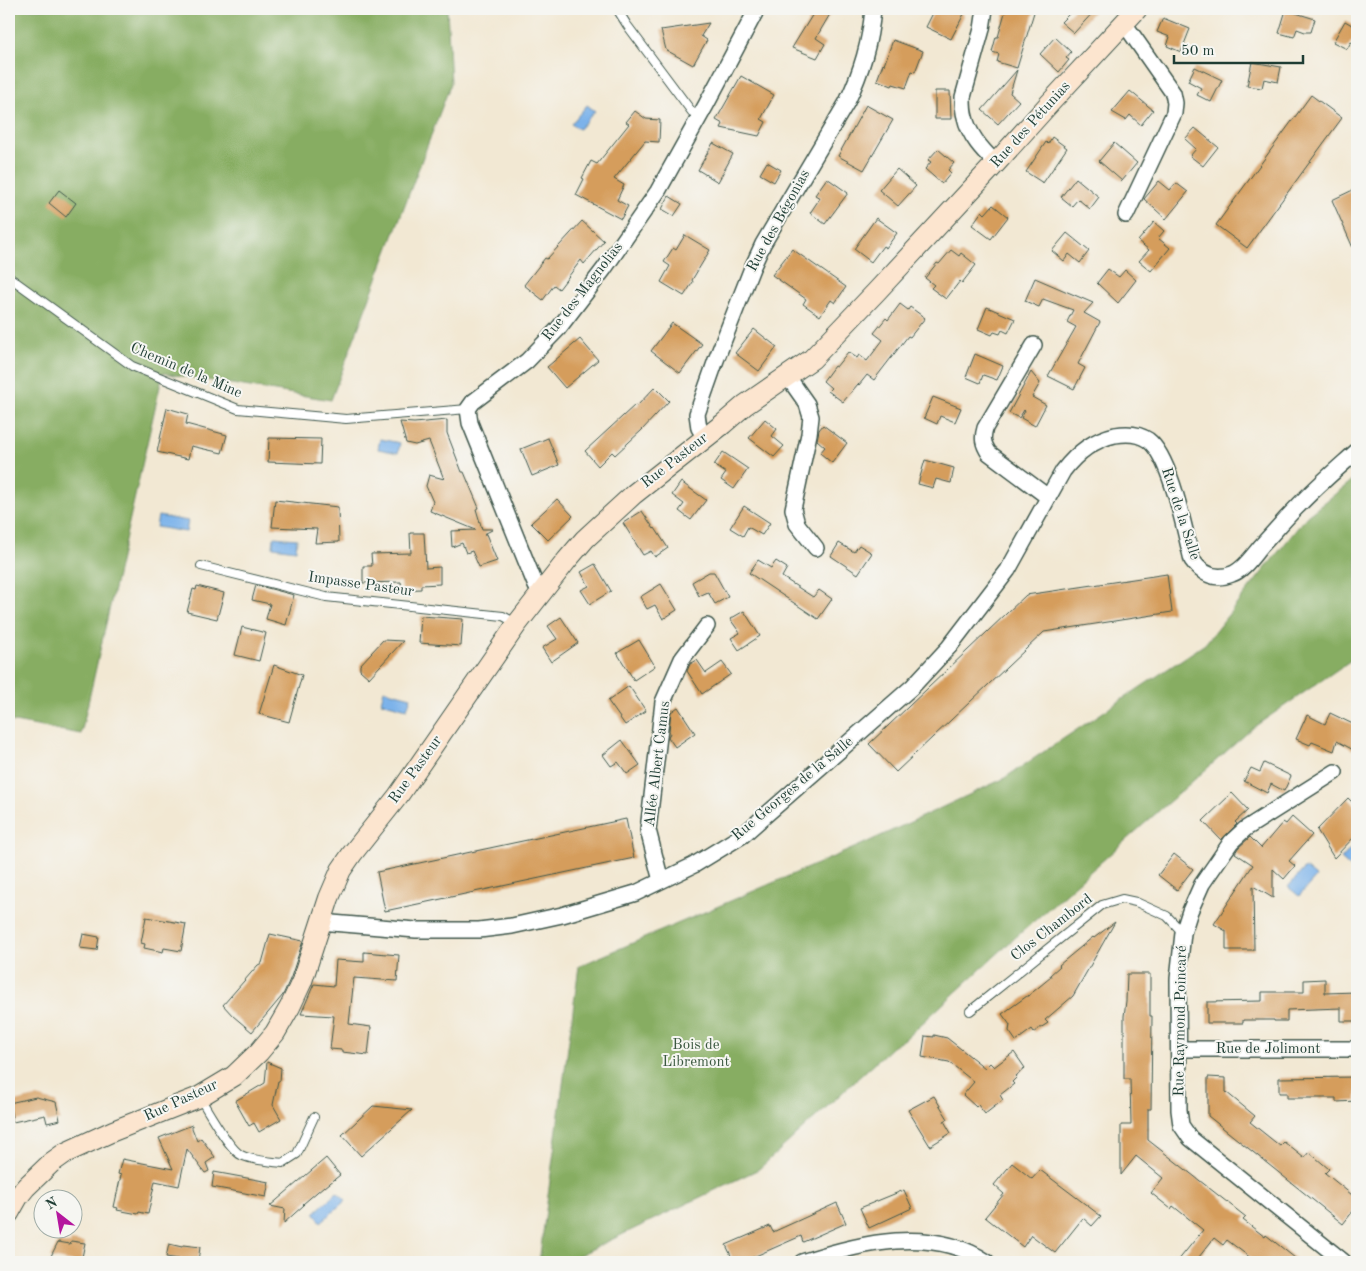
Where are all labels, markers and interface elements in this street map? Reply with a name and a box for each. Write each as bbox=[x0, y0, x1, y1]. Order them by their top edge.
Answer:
scale bar bbox=[1174, 32, 1302, 64]
text: 50 m bbox=[1181, 44, 1215, 59]
street label: Rue des Pétunias bbox=[988, 79, 1074, 171]
street label: Rue des Bégonias bbox=[745, 167, 813, 275]
street label: Rue des Magnolias bbox=[540, 240, 626, 344]
street label: Chemin de la Mine bbox=[128, 341, 244, 401]
street label: Rue Pasteur bbox=[639, 431, 711, 491]
street label: Rue de la Salle bbox=[1158, 466, 1202, 562]
street label: Impasse Pasteur bbox=[307, 570, 415, 600]
street label: Allée Albert Camus bbox=[643, 700, 673, 828]
street label: Rue Pasteur bbox=[387, 733, 445, 807]
street label: Rue Georges de la Salle bbox=[730, 734, 857, 844]
street label: Clos Chambord bbox=[1008, 892, 1096, 964]
street label: Rue Raymond Poincaré bbox=[1172, 945, 1190, 1097]
park label: Bois de Libremont bbox=[662, 1038, 730, 1070]
street label: Rue de Jolimont bbox=[1215, 1042, 1321, 1057]
street label: Rue Pasteur bbox=[142, 1077, 220, 1125]
north arrow bbox=[32, 1188, 82, 1238]
text: N bbox=[44, 1195, 60, 1212]

